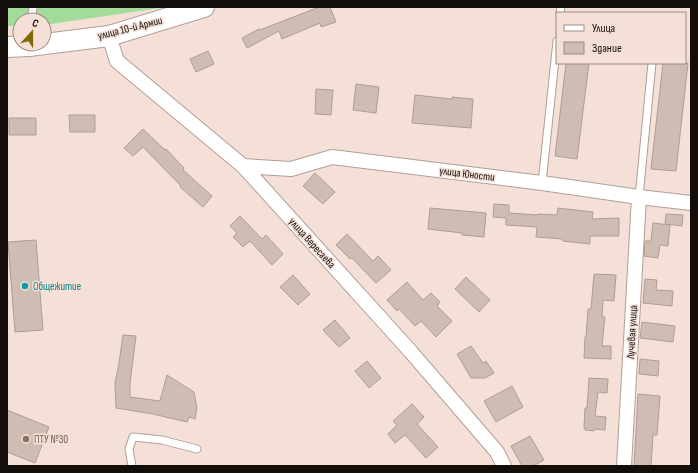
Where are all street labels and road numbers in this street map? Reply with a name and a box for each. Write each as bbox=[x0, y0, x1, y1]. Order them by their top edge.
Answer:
street label: улица 10-й Армии bbox=[96, 14, 164, 42]
street label: улица Юности bbox=[439, 164, 496, 184]
street label: улица Вересаева bbox=[286, 215, 338, 271]
street label: Лучевая улица bbox=[624, 305, 640, 360]

